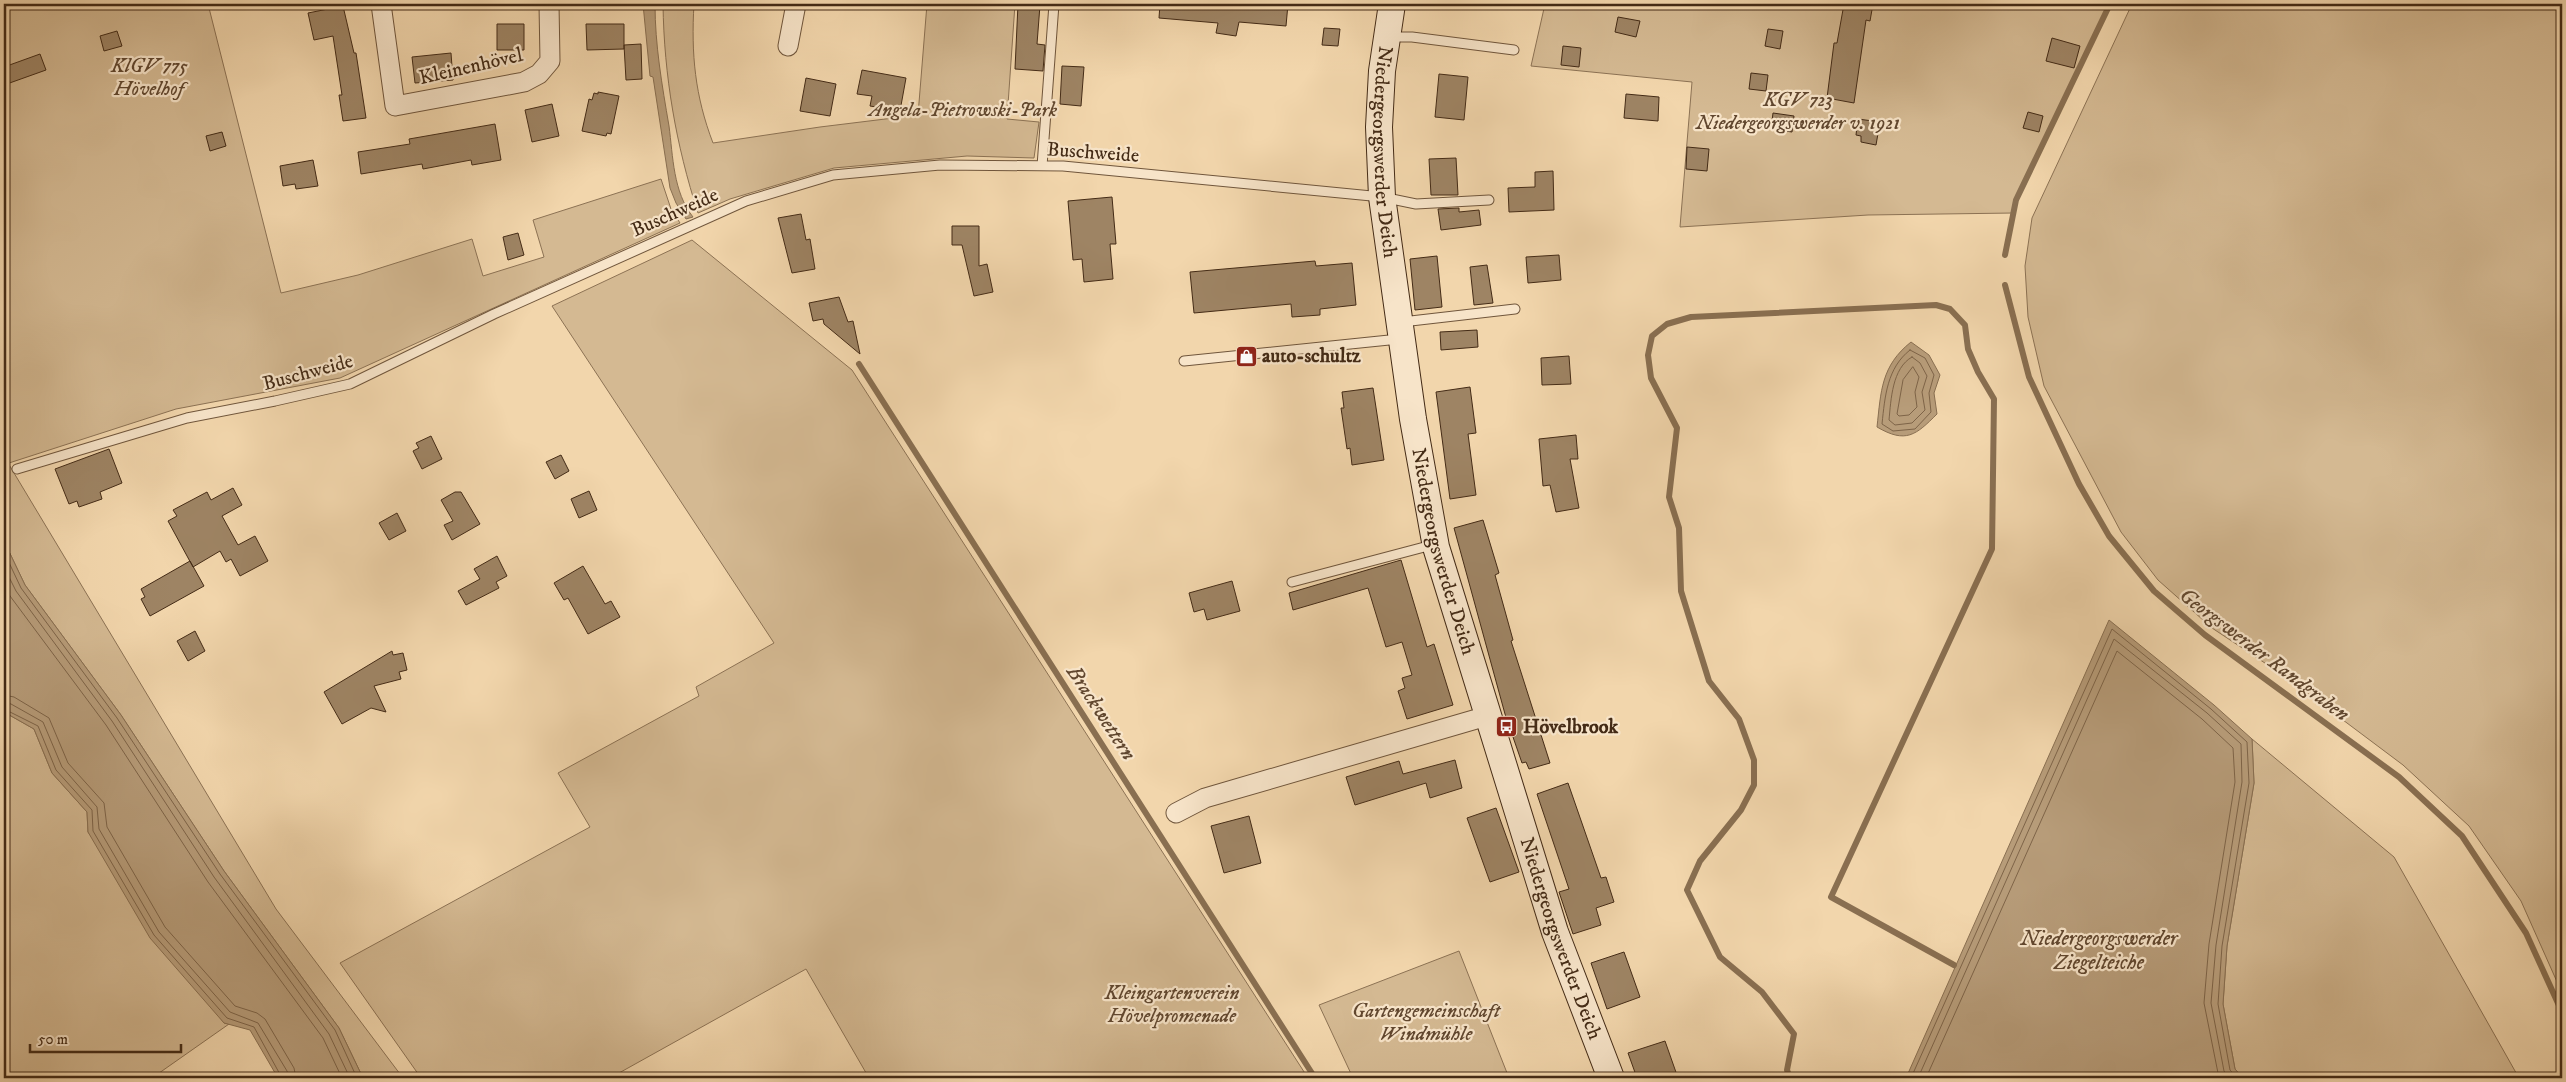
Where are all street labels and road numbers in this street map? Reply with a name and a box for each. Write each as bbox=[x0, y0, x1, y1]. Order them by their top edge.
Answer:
street label: Kleinenhövel bbox=[417, 43, 525, 91]
street label: Niedergeorgswerder Deich bbox=[1366, 44, 1403, 260]
street label: Buschweide bbox=[1046, 137, 1140, 169]
street label: Buschweide bbox=[628, 183, 722, 243]
street label: Buschweide bbox=[260, 349, 356, 397]
street label: Niedergeorgswerder Deich bbox=[1406, 446, 1481, 658]
street label: Niedergeorgswerder Deich bbox=[1514, 834, 1608, 1044]

